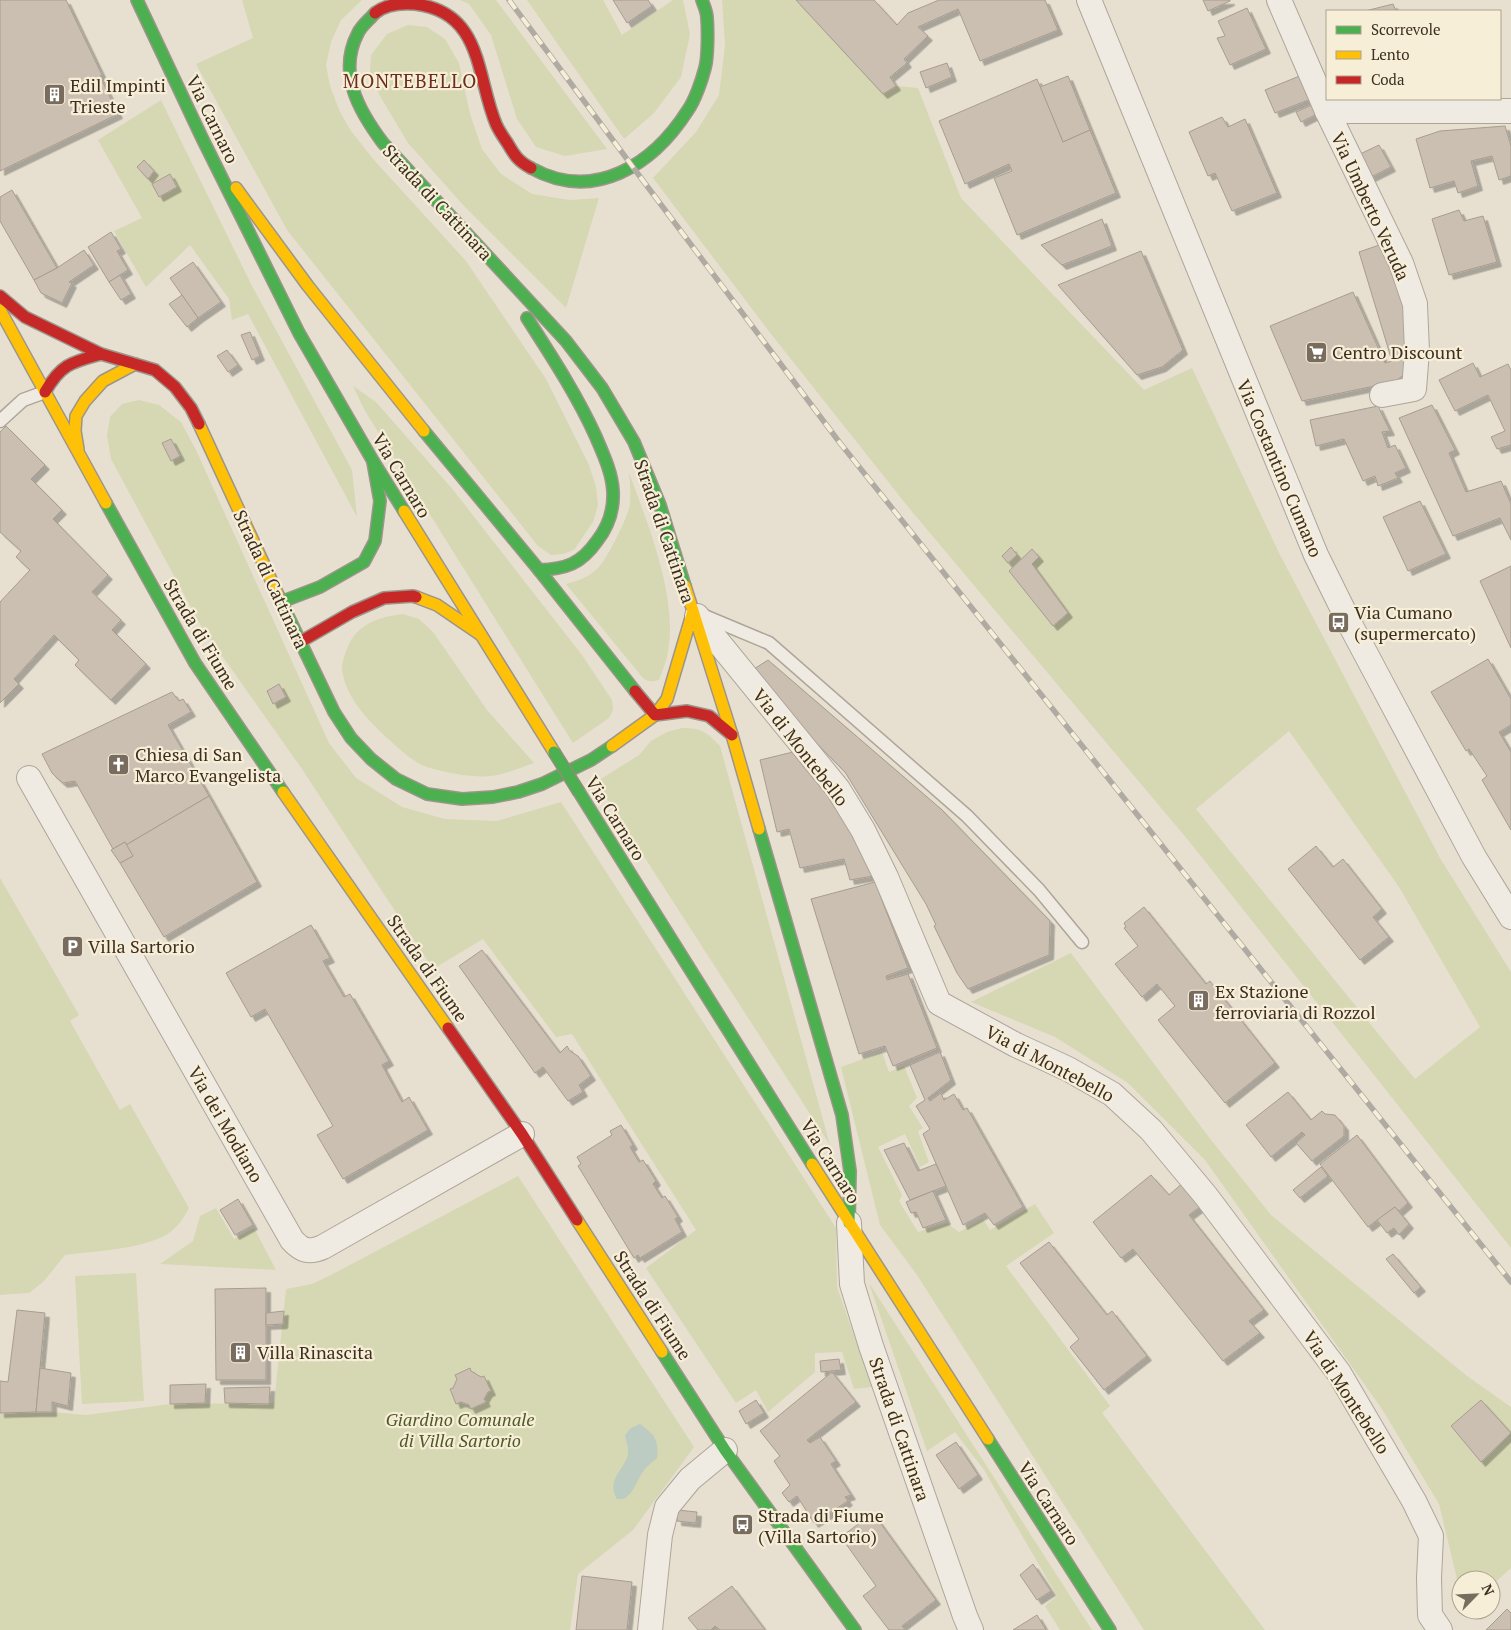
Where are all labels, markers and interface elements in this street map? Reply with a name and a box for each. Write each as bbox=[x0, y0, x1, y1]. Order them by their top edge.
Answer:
legend bbox=[1326, 10, 1501, 100]
text: Scorrevole bbox=[1371, 19, 1441, 39]
text: Lento bbox=[1371, 44, 1410, 64]
district label: MONTEBELLO bbox=[343, 68, 477, 93]
text: Coda bbox=[1371, 69, 1405, 89]
street label: Via Carnaro bbox=[181, 71, 245, 167]
place label: Edil Impinti Trieste bbox=[70, 73, 166, 118]
building icon: Edil Impinti Trieste bbox=[42, 83, 66, 107]
street label: Via Umberto Veruda bbox=[1326, 128, 1416, 284]
street label: Strada di Cattinara bbox=[378, 139, 498, 265]
supermarket icon: Centro Discount bbox=[1304, 340, 1328, 364]
place label: Centro Discount bbox=[1332, 340, 1463, 364]
street label: Via Costantino Cumano bbox=[1232, 375, 1328, 561]
street label: Via Carnaro bbox=[367, 428, 437, 522]
street label: Strada di Cattinara bbox=[629, 456, 701, 606]
street label: Strada di Cattinara bbox=[228, 506, 314, 652]
street label: Strada di Fiume bbox=[158, 574, 244, 694]
place label: Via Cumano (supermercato) bbox=[1354, 600, 1476, 645]
bus stop icon: Via Cumano (supermercato) bbox=[1326, 610, 1350, 634]
street label: Via di Montebello bbox=[748, 683, 854, 811]
place label: Chiesa di San Marco Evangelista bbox=[135, 742, 281, 787]
church icon: Chiesa di San Marco Evangelista bbox=[107, 752, 131, 776]
street label: Via Carnaro bbox=[581, 771, 651, 865]
street label: Strada di Fiume bbox=[382, 910, 474, 1026]
parking icon: Villa Sartorio bbox=[60, 934, 84, 958]
place label: Villa Sartorio bbox=[88, 934, 195, 958]
place label: Ex Stazione ferroviaria di Rozzol bbox=[1215, 979, 1376, 1024]
building icon: Ex Stazione ferroviaria di Rozzol bbox=[1187, 989, 1211, 1013]
street label: Via di Montebello bbox=[981, 1019, 1119, 1107]
street label: Via dei Modiano bbox=[183, 1061, 269, 1187]
street label: Via Carnaro bbox=[796, 1114, 866, 1208]
street label: Strada di Fiume bbox=[609, 1246, 697, 1364]
street label: Via di Montebello bbox=[1298, 1326, 1396, 1458]
building icon: Villa Rinascita bbox=[229, 1340, 253, 1364]
place label: Villa Rinascita bbox=[257, 1340, 373, 1364]
street label: Strada di Cattinara bbox=[864, 1354, 936, 1504]
park label: Giardino Comunale di Villa Sartorio bbox=[385, 1407, 535, 1452]
street label: Via Carnaro bbox=[1013, 1456, 1085, 1550]
place label: Strada di Fiume (Villa Sartorio) bbox=[758, 1503, 884, 1548]
bus stop icon: Strada di Fiume (Villa Sartorio) bbox=[730, 1513, 754, 1537]
north arrow bbox=[1451, 1570, 1501, 1620]
text: N bbox=[1477, 1581, 1499, 1599]

